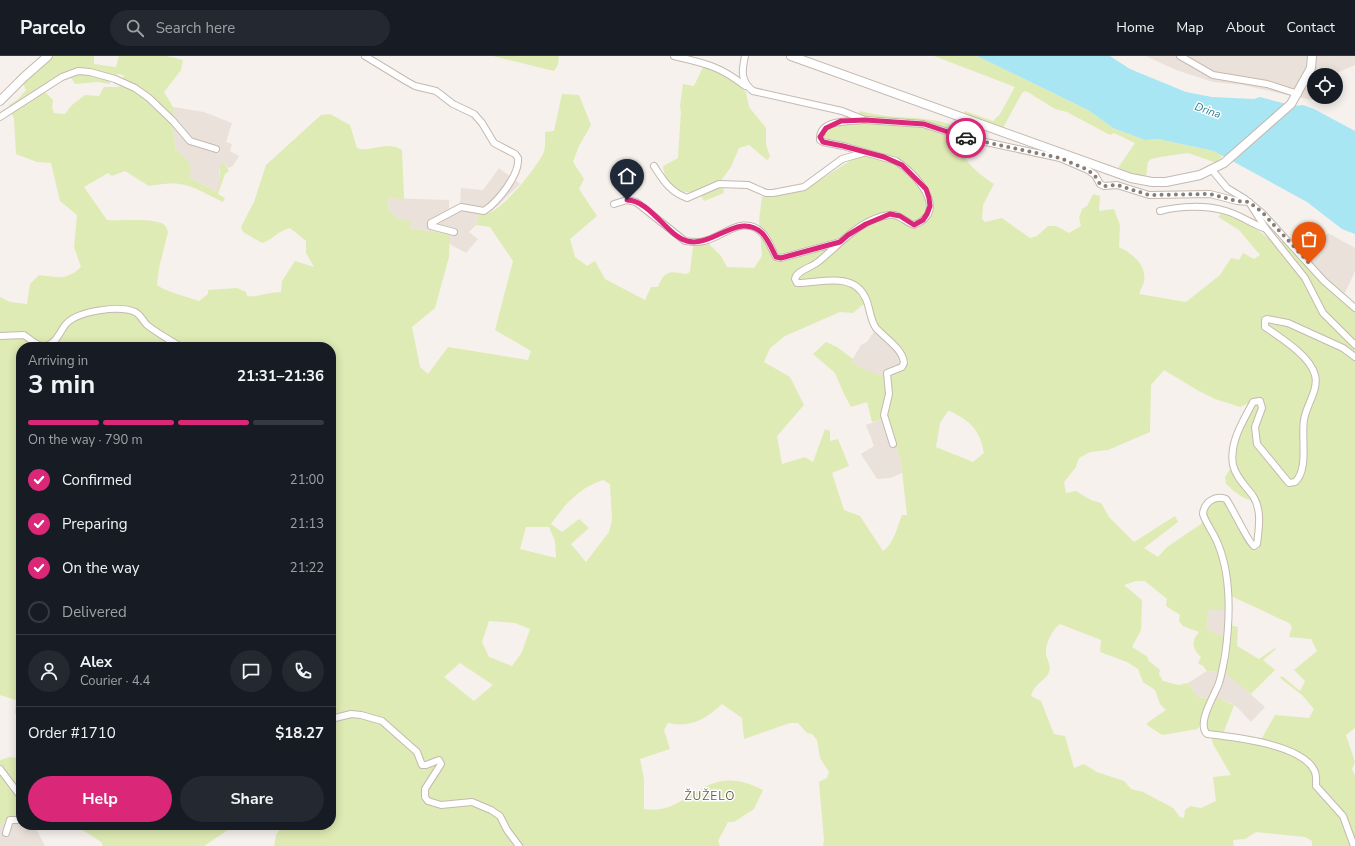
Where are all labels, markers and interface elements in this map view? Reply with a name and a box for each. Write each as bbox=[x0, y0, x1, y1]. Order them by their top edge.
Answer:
search box bbox=[110, 10, 390, 46]
text: Parcelo bbox=[20, 15, 86, 41]
icon: search bbox=[124, 17, 146, 39]
text: Search here bbox=[156, 18, 235, 38]
text: Home bbox=[1116, 18, 1154, 37]
text: Map bbox=[1176, 18, 1204, 37]
text: About bbox=[1226, 18, 1265, 37]
text: Contact bbox=[1287, 18, 1335, 37]
map controls bbox=[1307, 68, 1343, 104]
button: locate bbox=[1307, 68, 1343, 104]
water label: Drina bbox=[1193, 99, 1223, 122]
courier bbox=[946, 118, 986, 158]
icon: car bbox=[955, 127, 977, 149]
pin bbox=[610, 159, 644, 200]
icon: home bbox=[616, 165, 638, 187]
pin bbox=[1292, 222, 1326, 263]
icon: bag bbox=[1298, 228, 1320, 250]
text: Arriving in bbox=[28, 352, 88, 370]
text: 21:31–21:36 bbox=[237, 366, 324, 386]
text: 3 min bbox=[28, 367, 95, 402]
text: On the way · 790 m bbox=[28, 431, 143, 449]
icon: check bbox=[28, 469, 50, 491]
text: Confirmed bbox=[62, 470, 132, 490]
text: 21:00 bbox=[290, 471, 324, 489]
icon: check bbox=[28, 513, 50, 535]
text: Preparing bbox=[62, 514, 127, 534]
text: 21:13 bbox=[290, 515, 324, 533]
icon: check bbox=[28, 557, 50, 579]
text: On the way bbox=[62, 558, 140, 578]
text: 21:22 bbox=[290, 559, 324, 577]
text: Delivered bbox=[62, 602, 127, 622]
button: person bbox=[28, 650, 70, 692]
button: chat bbox=[230, 650, 272, 692]
button: phone bbox=[282, 650, 324, 692]
text: Alex bbox=[80, 652, 112, 672]
text: Courier · 4.4 bbox=[80, 672, 150, 690]
text: Order #1710 bbox=[28, 723, 116, 743]
text: $18.27 bbox=[275, 723, 324, 743]
button: Help bbox=[28, 776, 172, 822]
button: Share bbox=[180, 776, 324, 822]
district label: ŽUŽELO bbox=[684, 788, 736, 804]

